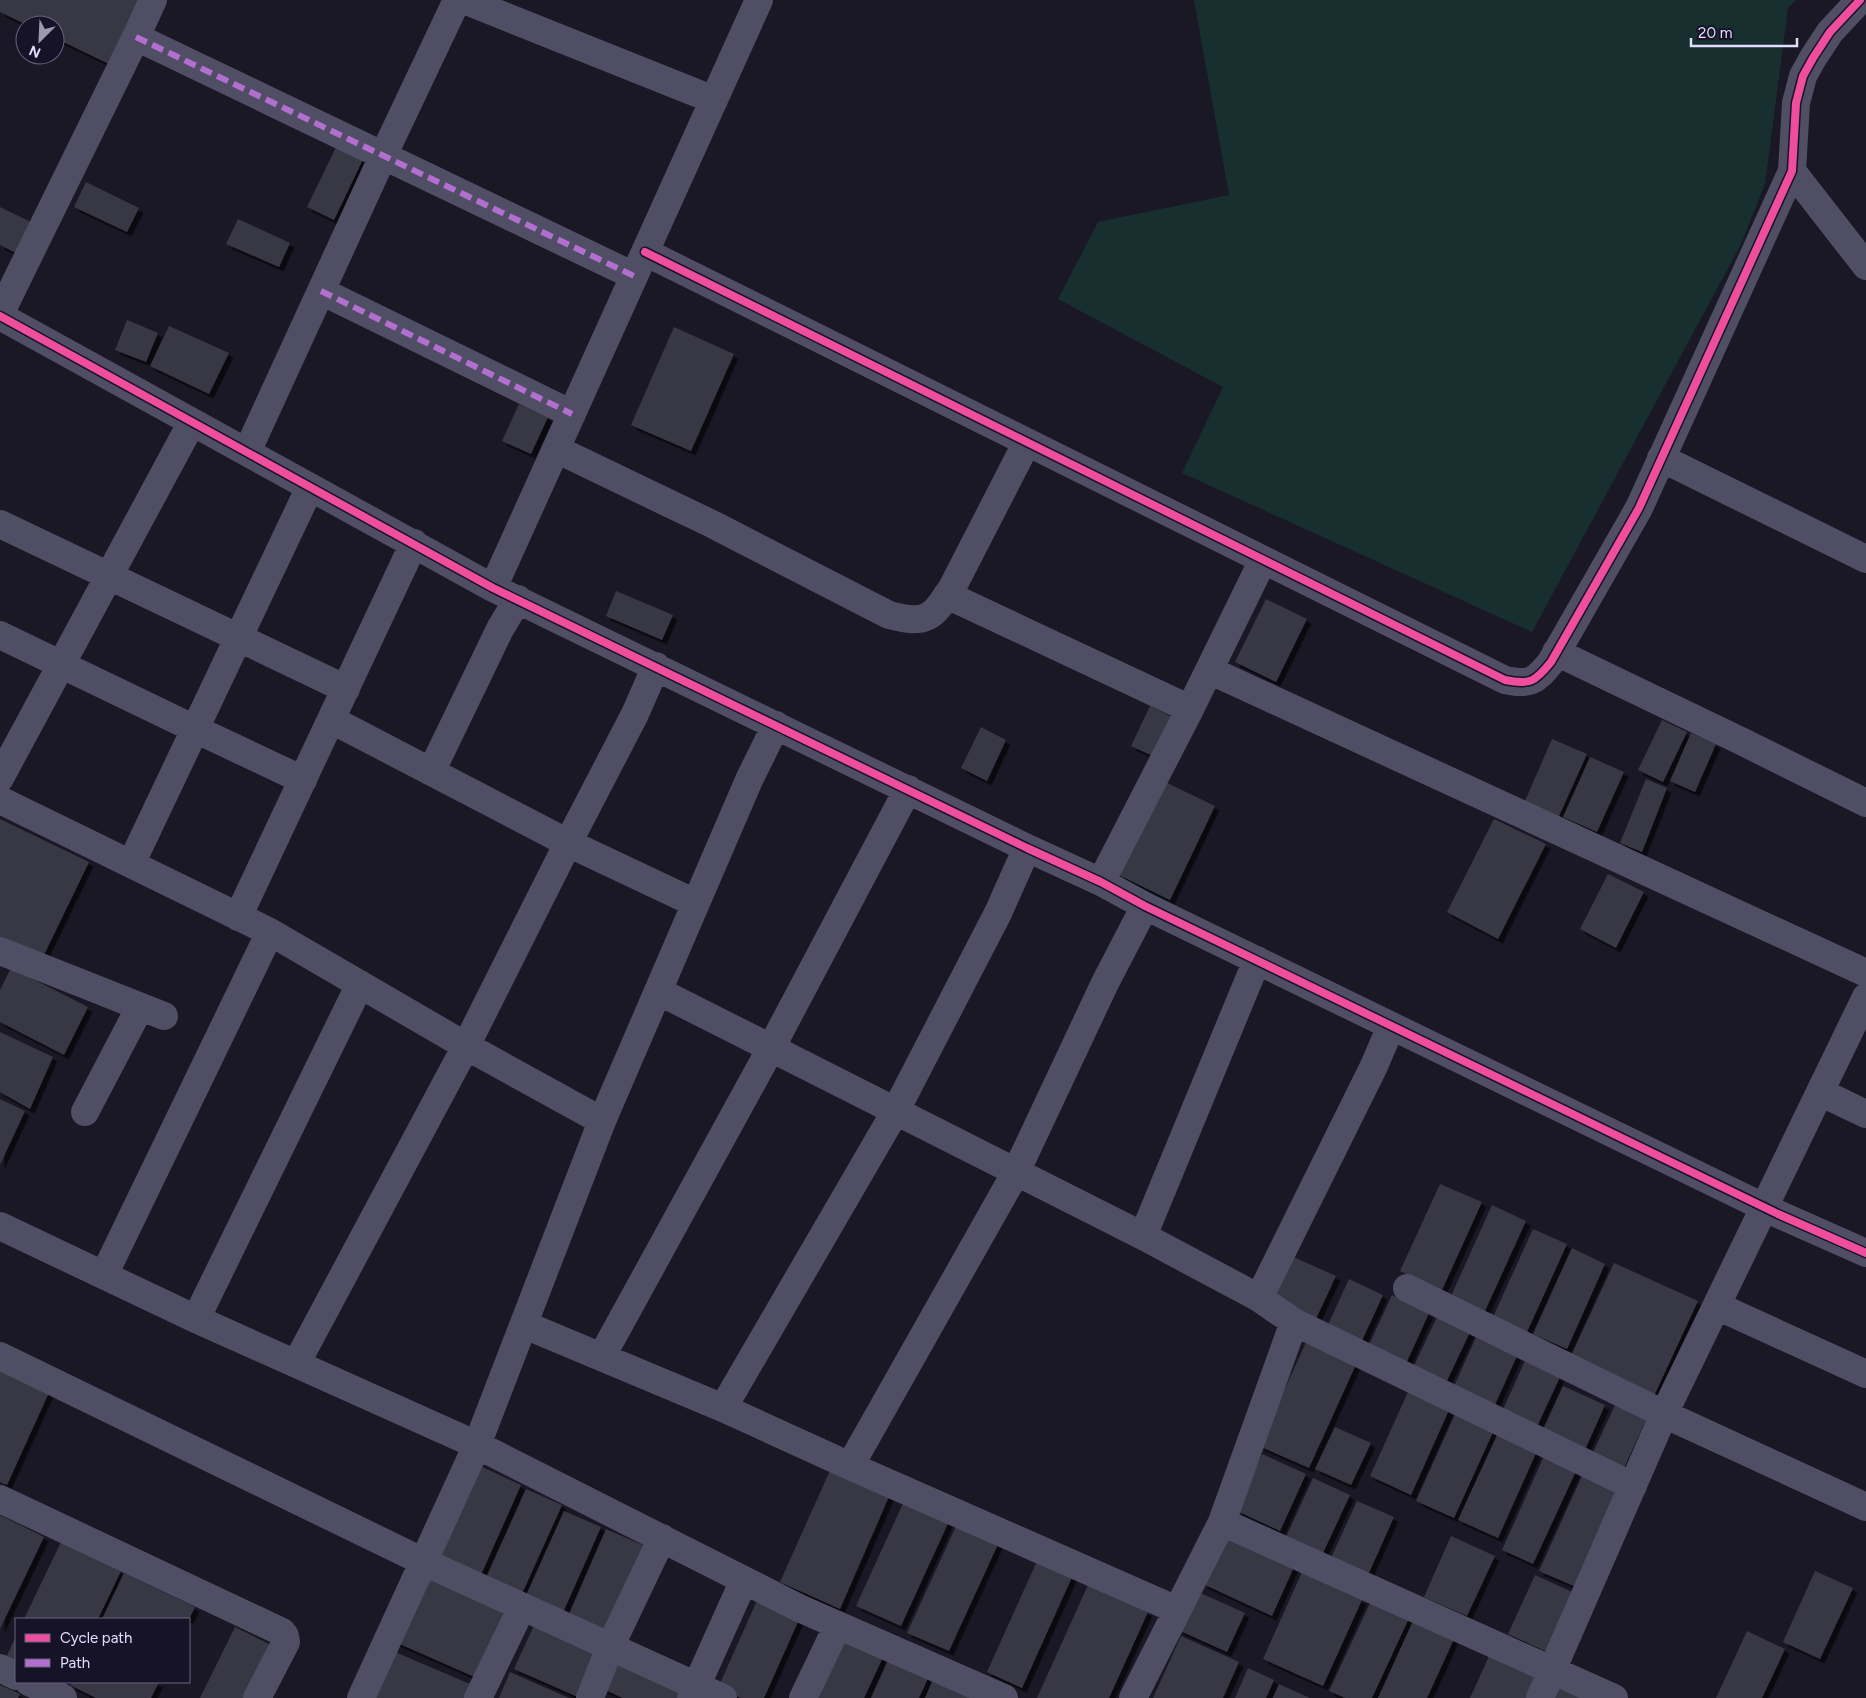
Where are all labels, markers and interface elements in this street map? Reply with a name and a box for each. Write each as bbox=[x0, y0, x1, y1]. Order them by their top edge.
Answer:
north arrow bbox=[15, 15, 65, 65]
scale bar bbox=[1691, 15, 1797, 47]
text: 20 m bbox=[1698, 24, 1732, 42]
text: N bbox=[27, 41, 43, 61]
legend bbox=[15, 1618, 190, 1683]
text: Cycle path bbox=[60, 1629, 132, 1647]
text: Path bbox=[60, 1654, 90, 1672]

